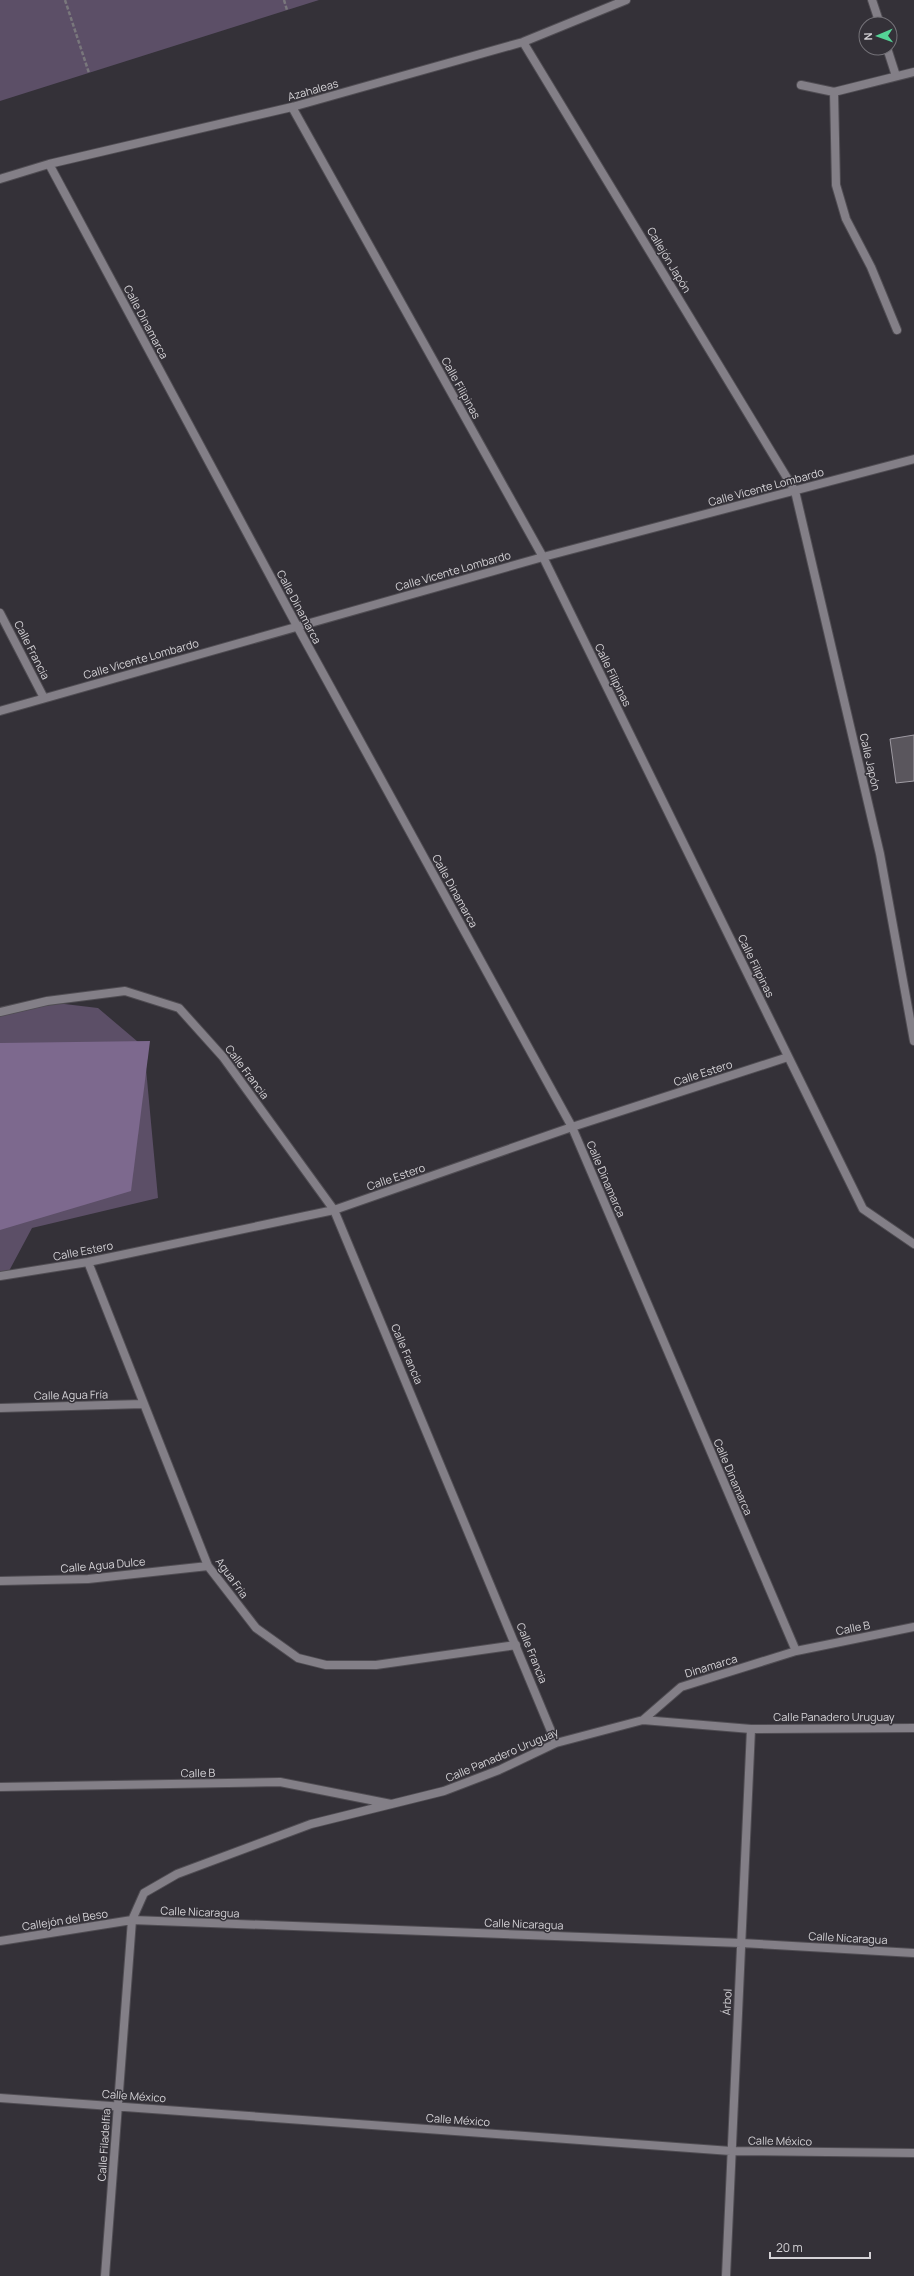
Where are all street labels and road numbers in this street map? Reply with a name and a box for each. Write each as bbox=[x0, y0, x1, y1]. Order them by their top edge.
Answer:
street label: Azahaleas bbox=[286, 75, 340, 104]
street label: Callejón Japón bbox=[644, 224, 695, 295]
street label: Calle Dinamarca bbox=[121, 282, 172, 361]
street label: Calle Filipinas bbox=[438, 354, 485, 422]
street label: Calle Vicente Lombardo bbox=[706, 464, 826, 509]
street label: Calle Vicente Lombardo bbox=[393, 547, 513, 594]
street label: Calle Dinamarca bbox=[274, 567, 325, 646]
street label: Calle Francia bbox=[11, 618, 54, 682]
street label: Calle Vicente Lombardo bbox=[81, 635, 201, 682]
street label: Calle Filipinas bbox=[592, 641, 635, 709]
street label: Calle Japón bbox=[857, 732, 884, 792]
street label: Calle Dinamarca bbox=[429, 851, 482, 930]
street label: Calle Filipinas bbox=[735, 932, 778, 1000]
street label: Calle Francia bbox=[222, 1042, 273, 1102]
street label: Calle Estero bbox=[672, 1056, 735, 1089]
street label: Calle Dinamarca bbox=[584, 1138, 629, 1219]
street label: Calle Estero bbox=[365, 1159, 427, 1194]
street label: Calle Estero bbox=[52, 1237, 115, 1264]
street label: Calle Francia bbox=[388, 1321, 427, 1386]
street label: Calle Agua Fría bbox=[34, 1386, 108, 1403]
street label: Calle Dinamarca bbox=[711, 1436, 756, 1517]
street label: Calle Agua Dulce bbox=[60, 1553, 146, 1576]
street label: Agua Fria bbox=[213, 1554, 252, 1601]
street label: Calle B bbox=[835, 1617, 872, 1638]
street label: Calle Francia bbox=[513, 1620, 551, 1685]
street label: Dinamarca bbox=[683, 1650, 739, 1681]
street label: Calle Panadero Uruguay bbox=[773, 1709, 895, 1724]
street label: Calle Panadero Uruguay bbox=[443, 1724, 561, 1785]
street label: Calle B bbox=[181, 1765, 216, 1780]
street label: Calle Nicaragua bbox=[160, 1903, 240, 1920]
street label: Callejón del Beso bbox=[21, 1905, 109, 1934]
street label: Calle Nicaragua bbox=[484, 1915, 564, 1932]
street label: Calle Nicaragua bbox=[808, 1928, 888, 1947]
street label: Árbol bbox=[718, 1988, 735, 2016]
street label: Calle México bbox=[102, 2086, 167, 2105]
street label: Calle Filadelfia bbox=[93, 2108, 114, 2182]
street label: Calle México bbox=[426, 2110, 491, 2129]
street label: Calle México bbox=[748, 2132, 813, 2149]

